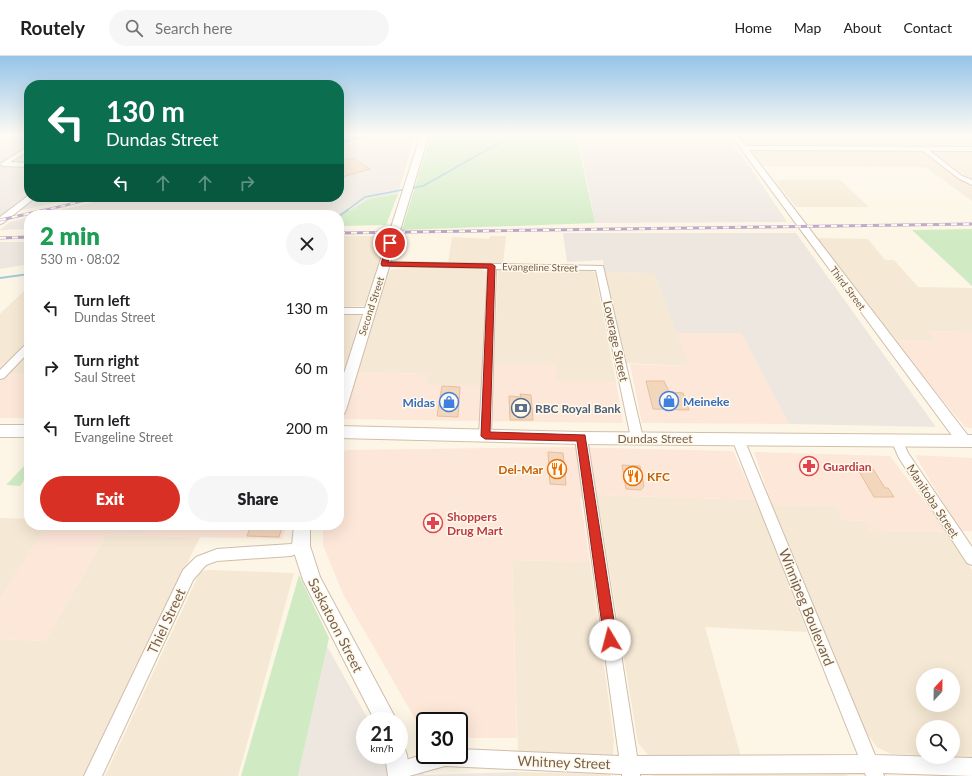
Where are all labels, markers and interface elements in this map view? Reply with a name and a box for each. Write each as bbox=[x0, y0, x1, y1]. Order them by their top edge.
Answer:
search box bbox=[109, 10, 389, 46]
text: Routely bbox=[20, 16, 85, 39]
icon: search bbox=[123, 17, 145, 39]
text: Search here bbox=[155, 19, 232, 37]
text: Home bbox=[734, 19, 772, 36]
text: Map bbox=[794, 19, 821, 36]
text: About bbox=[843, 19, 881, 36]
text: Contact bbox=[903, 19, 952, 36]
text: 130 m bbox=[106, 94, 185, 128]
icon: left bbox=[40, 96, 92, 148]
text: Dundas Street bbox=[106, 128, 218, 150]
icon: left bbox=[110, 172, 132, 194]
icon: ahead bbox=[152, 172, 174, 194]
icon: ahead bbox=[194, 172, 216, 194]
icon: right bbox=[236, 172, 258, 194]
text: 2 min bbox=[40, 221, 100, 250]
button: close bbox=[286, 223, 328, 265]
pin bbox=[373, 226, 407, 260]
icon: arrive bbox=[379, 232, 401, 254]
text: 530 m · 08:02 bbox=[40, 251, 120, 267]
street label: Evangeline Street bbox=[502, 260, 579, 274]
street label: Third Street bbox=[828, 264, 869, 313]
street label: Second Street bbox=[356, 275, 386, 337]
text: Turn left bbox=[74, 291, 130, 309]
icon: left bbox=[40, 297, 62, 319]
text: 130 m bbox=[286, 299, 328, 317]
street label: Loverage Street bbox=[600, 299, 632, 383]
text: Dundas Street bbox=[74, 309, 155, 325]
text: Turn right bbox=[74, 351, 139, 369]
icon: right bbox=[40, 357, 62, 379]
text: 60 m bbox=[294, 359, 328, 377]
text: Saul Street bbox=[74, 369, 135, 385]
shop icon: Meineke bbox=[658, 390, 680, 412]
shop icon: Midas bbox=[438, 391, 460, 413]
place label: Meineke bbox=[683, 394, 730, 409]
place label: Midas bbox=[403, 395, 435, 410]
bank icon: RBC Royal Bank bbox=[510, 397, 532, 419]
place label: RBC Royal Bank bbox=[535, 401, 621, 416]
text: Turn left bbox=[74, 411, 130, 429]
icon: left bbox=[40, 417, 62, 439]
text: 200 m bbox=[286, 419, 328, 437]
text: Evangeline Street bbox=[74, 429, 173, 445]
street label: Dundas Street bbox=[618, 431, 693, 446]
pharmacy icon: Guardian bbox=[798, 455, 820, 477]
restaurant icon: Del-Mar bbox=[546, 458, 568, 480]
place label: Guardian bbox=[823, 459, 872, 474]
street label: Manitoba Street bbox=[904, 461, 963, 541]
place label: Del-Mar bbox=[498, 462, 544, 477]
restaurant icon: KFC bbox=[622, 465, 644, 487]
place label: KFC bbox=[647, 469, 670, 484]
button: Exit bbox=[40, 476, 180, 522]
button: Share bbox=[188, 476, 328, 522]
place label: Shoppers Drug Mart bbox=[447, 509, 503, 538]
pharmacy icon: Shoppers Drug Mart bbox=[422, 512, 444, 534]
street label: Winnipeg Boulevard bbox=[776, 546, 838, 668]
street label: Saskatoon Street bbox=[305, 575, 367, 675]
street label: Thiel Street bbox=[143, 585, 189, 657]
position arrow bbox=[589, 619, 631, 661]
north arrow bbox=[916, 668, 960, 712]
map controls bbox=[916, 668, 960, 764]
speed limit sign: 30 bbox=[416, 712, 468, 764]
button: search bbox=[916, 720, 960, 764]
text: 21 bbox=[370, 721, 394, 745]
text: km/h bbox=[370, 742, 394, 754]
street label: Whitney Street bbox=[517, 752, 611, 772]

